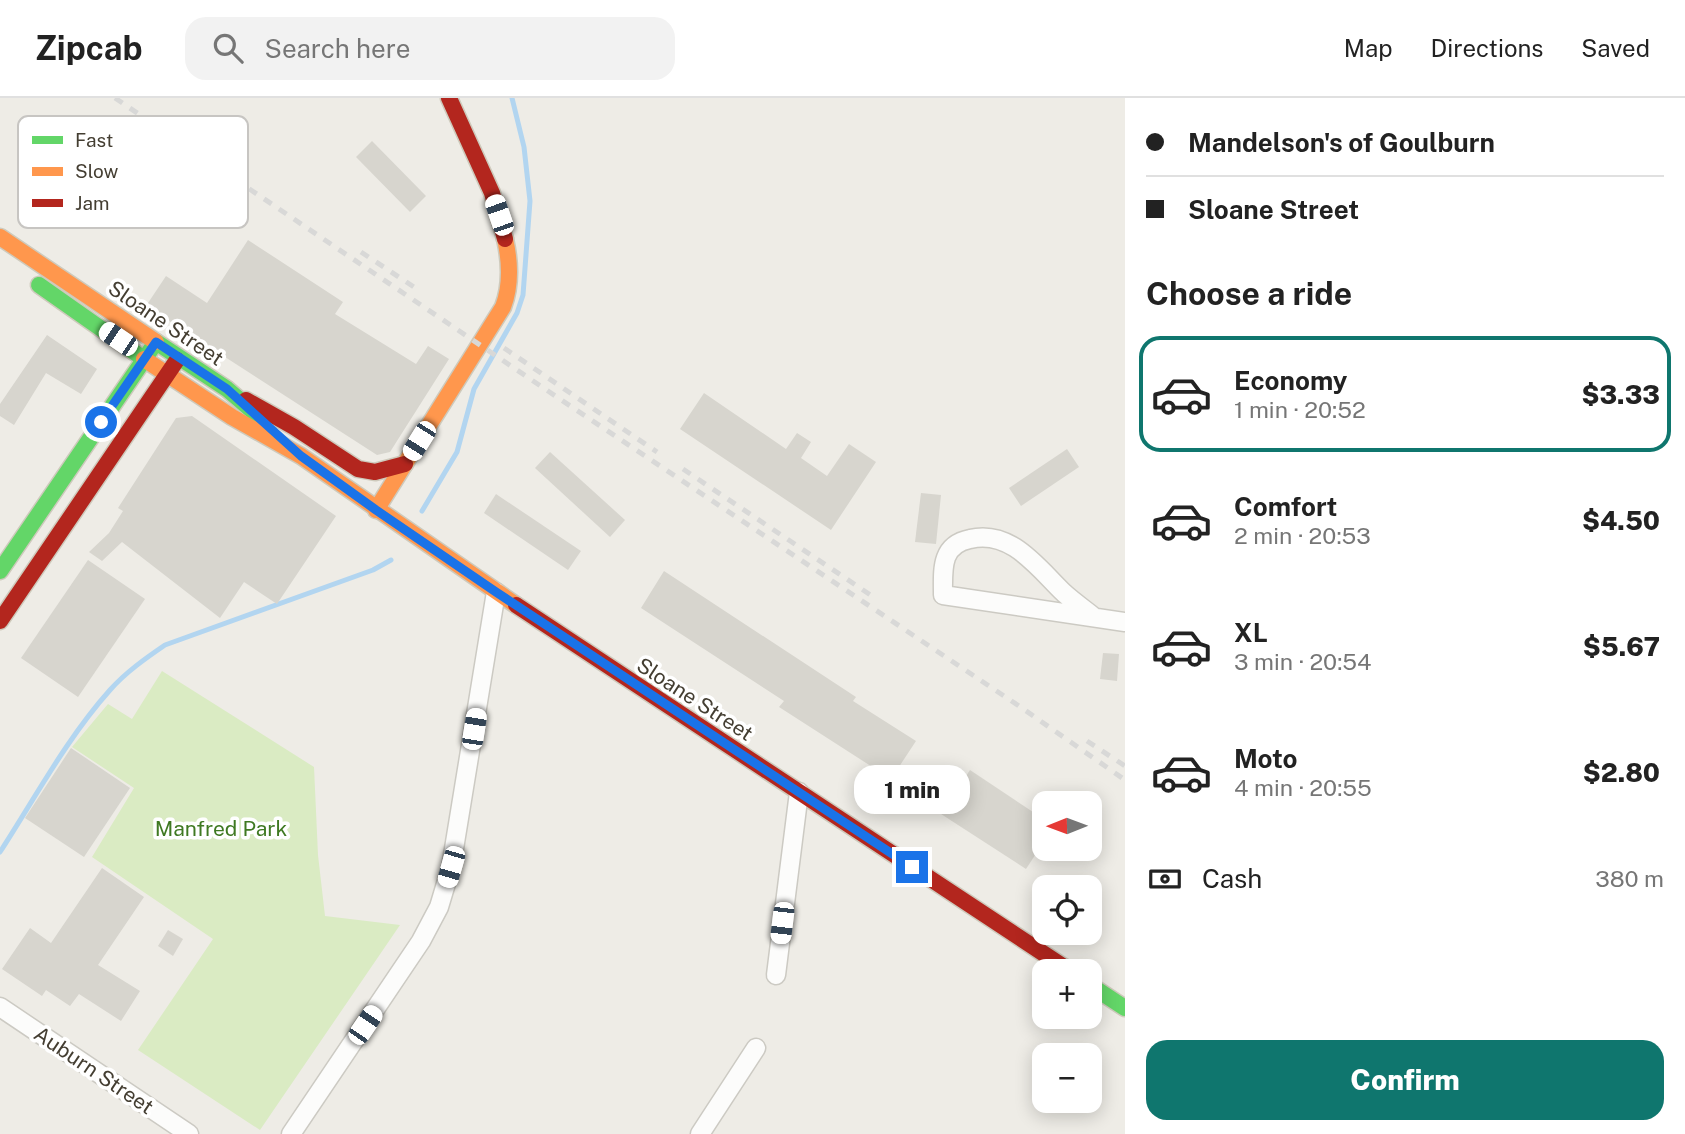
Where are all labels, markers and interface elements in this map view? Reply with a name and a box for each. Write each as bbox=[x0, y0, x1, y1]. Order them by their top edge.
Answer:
search box bbox=[185, 17, 675, 80]
text: Zipcab bbox=[35, 29, 143, 67]
icon: search bbox=[209, 29, 247, 67]
text: Search here bbox=[265, 33, 411, 64]
text: Map bbox=[1344, 34, 1393, 62]
text: Directions bbox=[1431, 34, 1543, 62]
text: Saved bbox=[1581, 34, 1650, 62]
legend bbox=[18, 116, 248, 228]
text: Mandelson's of Goulburn bbox=[1188, 127, 1495, 158]
text: Fast bbox=[75, 129, 113, 151]
text: Slow bbox=[75, 160, 119, 182]
text: Jam bbox=[75, 192, 109, 214]
car bbox=[483, 192, 516, 238]
text: Sloane Street bbox=[1188, 194, 1359, 225]
street label: Sloane Street bbox=[104, 275, 228, 371]
text: Choose a ride bbox=[1146, 275, 1352, 312]
car bbox=[95, 319, 142, 359]
icon: car bbox=[1150, 363, 1213, 426]
text: Economy bbox=[1234, 365, 1347, 396]
text: $3.33 bbox=[1581, 379, 1660, 410]
text: 1 min · 20:52 bbox=[1234, 396, 1366, 423]
route start bbox=[85, 406, 117, 438]
car bbox=[399, 418, 440, 464]
icon: car bbox=[1150, 489, 1213, 552]
text: Comfort bbox=[1234, 491, 1337, 522]
text: $4.50 bbox=[1582, 505, 1660, 536]
text: 2 min · 20:53 bbox=[1234, 522, 1371, 549]
icon: car bbox=[1150, 615, 1213, 678]
text: XL bbox=[1234, 617, 1268, 648]
text: $5.67 bbox=[1583, 631, 1660, 662]
text: 3 min · 20:54 bbox=[1234, 648, 1372, 675]
street label: Sloane Street bbox=[632, 652, 758, 746]
car bbox=[461, 707, 488, 751]
icon: car bbox=[1150, 741, 1213, 804]
text: Moto bbox=[1234, 743, 1297, 774]
text: $2.80 bbox=[1583, 757, 1660, 788]
callout: 1 min bbox=[854, 766, 970, 814]
text: 4 min · 20:55 bbox=[1234, 774, 1372, 801]
text: 1 min bbox=[884, 776, 940, 803]
north arrow bbox=[1032, 791, 1102, 861]
map controls bbox=[1032, 791, 1102, 1113]
park label: Manfred Park bbox=[155, 816, 287, 841]
car bbox=[436, 844, 467, 890]
route end bbox=[896, 851, 928, 883]
icon: cash bbox=[1146, 860, 1184, 898]
text: Cash bbox=[1202, 863, 1262, 894]
text: 380 m bbox=[1595, 865, 1664, 892]
button: locate bbox=[1032, 875, 1102, 945]
car bbox=[770, 901, 795, 945]
button: + bbox=[1032, 959, 1102, 1029]
car bbox=[345, 1002, 386, 1048]
street label: Auburn Street bbox=[30, 1021, 158, 1119]
button: Confirm bbox=[1146, 1040, 1664, 1120]
button: − bbox=[1032, 1043, 1102, 1113]

